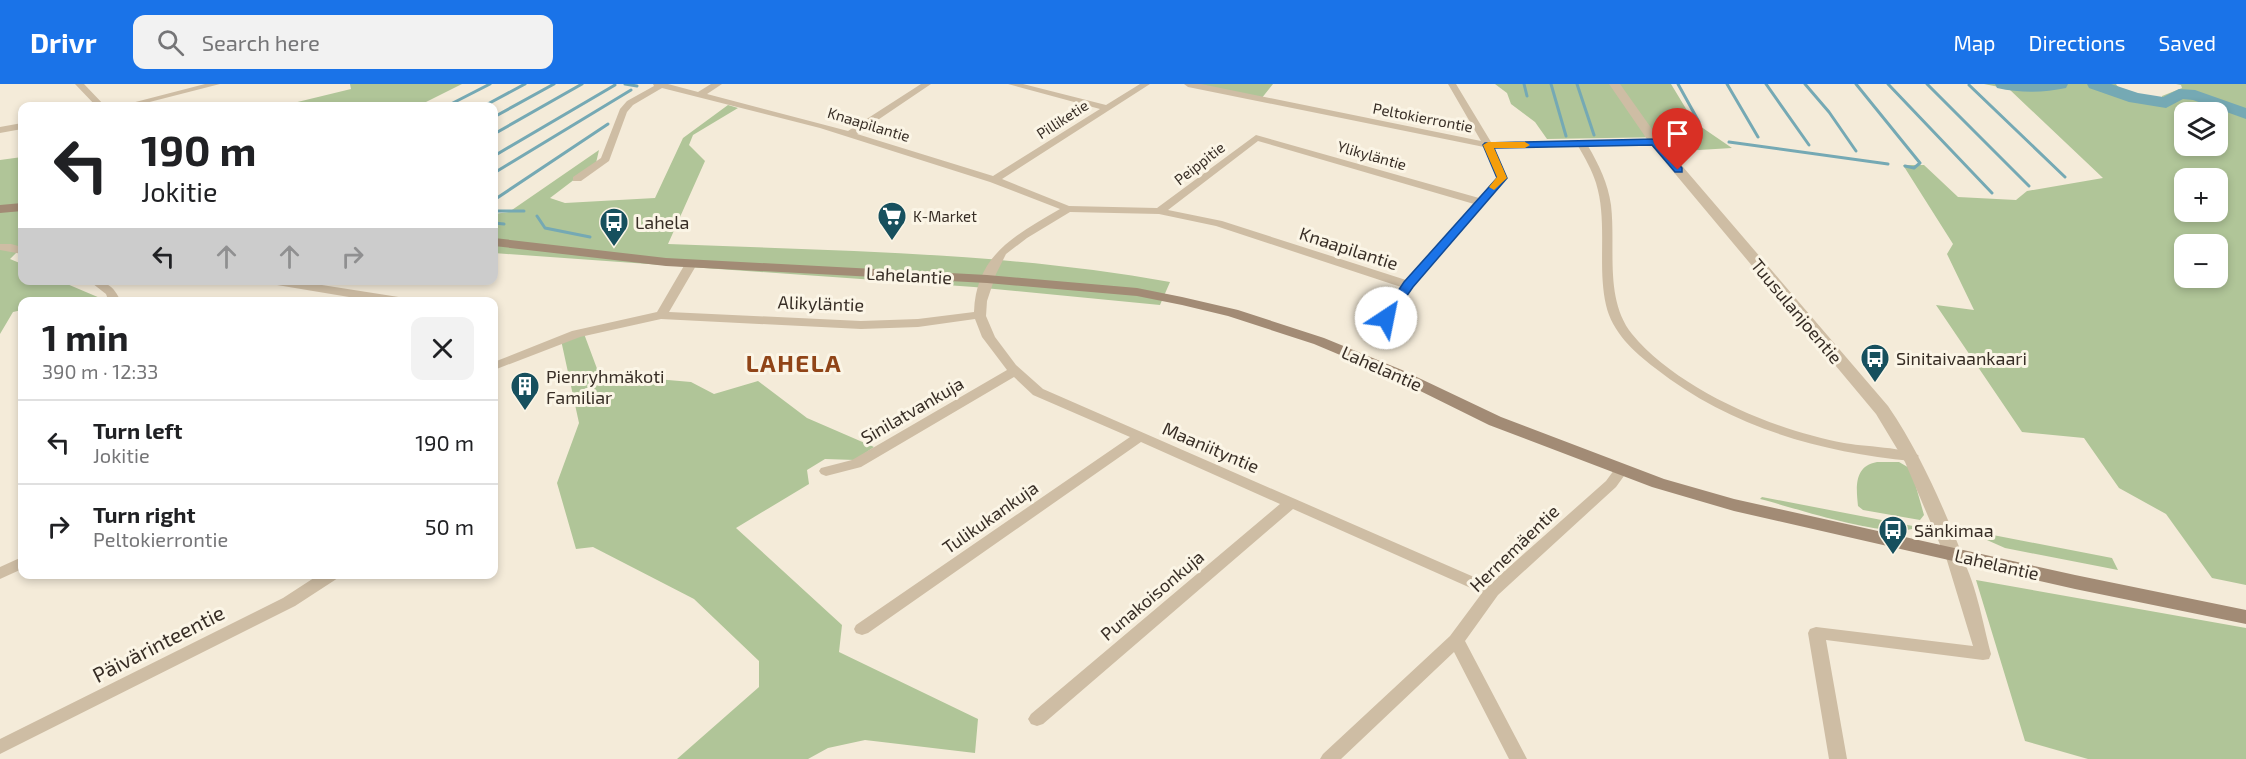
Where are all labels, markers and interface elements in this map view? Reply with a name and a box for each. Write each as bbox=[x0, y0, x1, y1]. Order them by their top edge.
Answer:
search box bbox=[133, 15, 553, 69]
text: Drivr bbox=[30, 25, 97, 59]
icon: search bbox=[154, 26, 187, 59]
text: Search here bbox=[202, 29, 320, 55]
text: Map bbox=[1953, 30, 1996, 55]
text: Directions bbox=[2029, 30, 2125, 55]
text: Saved bbox=[2158, 30, 2216, 55]
street label: Pilliketie bbox=[1033, 96, 1091, 142]
street label: Peltokierrontie bbox=[1372, 98, 1474, 136]
map controls bbox=[2174, 102, 2228, 288]
button: layers bbox=[2174, 102, 2228, 156]
street label: Knaapilantie bbox=[826, 103, 912, 145]
pin bbox=[1652, 108, 1703, 170]
icon: arrive bbox=[1661, 117, 1694, 150]
text: 190 m bbox=[141, 124, 257, 174]
icon: left bbox=[42, 126, 120, 204]
street label: Ylikyläntie bbox=[1335, 137, 1409, 173]
street label: Peippitie bbox=[1170, 138, 1228, 188]
button: + bbox=[2174, 168, 2228, 222]
text: Jokitie bbox=[141, 175, 217, 207]
supermarket icon: K-Market bbox=[876, 200, 908, 242]
bus stop icon: Lahela bbox=[598, 206, 630, 248]
place label: K-Market bbox=[913, 207, 977, 225]
place label: Lahela bbox=[635, 211, 690, 233]
street label: Knaapilantie bbox=[1297, 222, 1401, 274]
button: − bbox=[2174, 234, 2228, 288]
icon: left bbox=[147, 240, 180, 273]
icon: ahead bbox=[210, 240, 243, 273]
icon: ahead bbox=[273, 240, 306, 273]
icon: right bbox=[336, 240, 369, 273]
street label: Tuusulanjoentie bbox=[1747, 254, 1847, 368]
street label: Lahelantie bbox=[866, 262, 952, 288]
position arrow bbox=[1354, 286, 1418, 350]
street label: Alikyläntie bbox=[777, 290, 865, 316]
text: 1 min bbox=[42, 315, 129, 358]
button: close bbox=[411, 317, 474, 380]
street label: Lahelantie bbox=[1338, 340, 1426, 396]
bus stop icon: Sinitaivaankaari bbox=[1859, 342, 1891, 384]
place label: Sinitaivaankaari bbox=[1896, 347, 2027, 369]
district label: LAHELA bbox=[746, 348, 842, 377]
text: 390 m · 12:33 bbox=[42, 359, 158, 383]
place label: Pienryhmäkoti Familiar bbox=[546, 365, 664, 408]
building icon: Pienryhmäkoti Familiar bbox=[509, 370, 541, 412]
street label: Sinilatvankuja bbox=[857, 372, 967, 448]
text: Turn left bbox=[93, 417, 182, 443]
street label: Maaniityntie bbox=[1159, 417, 1263, 477]
icon: left bbox=[42, 426, 75, 459]
text: 190 m bbox=[415, 429, 474, 455]
text: Jokitie bbox=[93, 443, 150, 467]
street label: Tulikukankuja bbox=[938, 476, 1042, 558]
street label: Hernemäentie bbox=[1465, 500, 1563, 596]
text: Turn right bbox=[93, 501, 195, 527]
icon: right bbox=[42, 510, 75, 543]
text: 50 m bbox=[425, 513, 474, 539]
bus stop icon: Sänkimaa bbox=[1877, 514, 1909, 556]
place label: Sänkimaa bbox=[1914, 519, 1994, 541]
text: Peltokierrontie bbox=[93, 527, 228, 551]
street label: Lahelantie bbox=[1953, 544, 2041, 584]
street label: Punakoisonkuja bbox=[1096, 545, 1208, 645]
street label: Päivärinteentie bbox=[88, 599, 228, 687]

